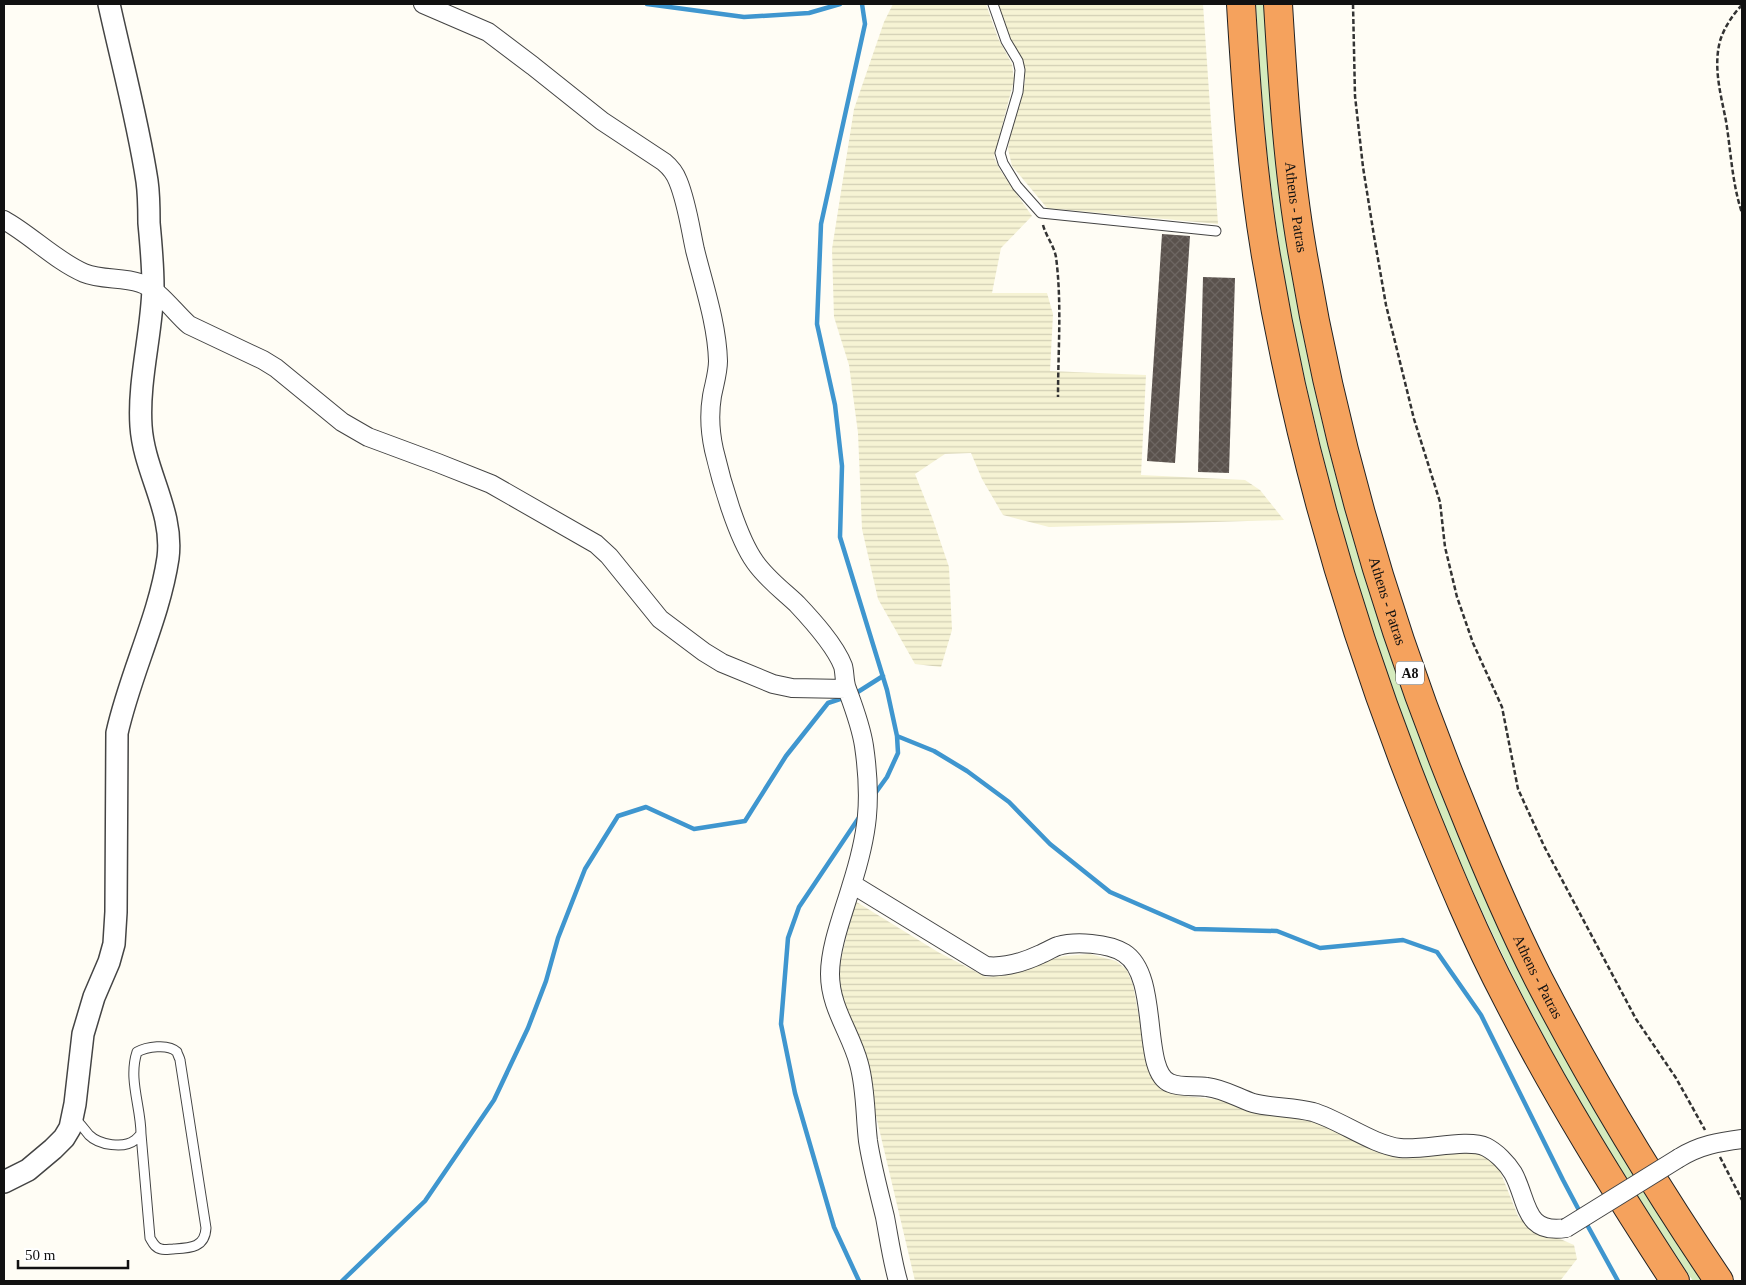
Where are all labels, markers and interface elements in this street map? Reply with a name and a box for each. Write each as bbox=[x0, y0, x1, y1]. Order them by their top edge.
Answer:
street label: Athens - Patras bbox=[1282, 161, 1310, 254]
street label: Athens - Patras bbox=[1366, 555, 1409, 648]
road number: Α8 bbox=[1396, 661, 1424, 684]
street label: Athens - Patras bbox=[1510, 932, 1566, 1021]
scale bar bbox=[18, 1238, 128, 1270]
text: 50 m bbox=[25, 1247, 56, 1263]

